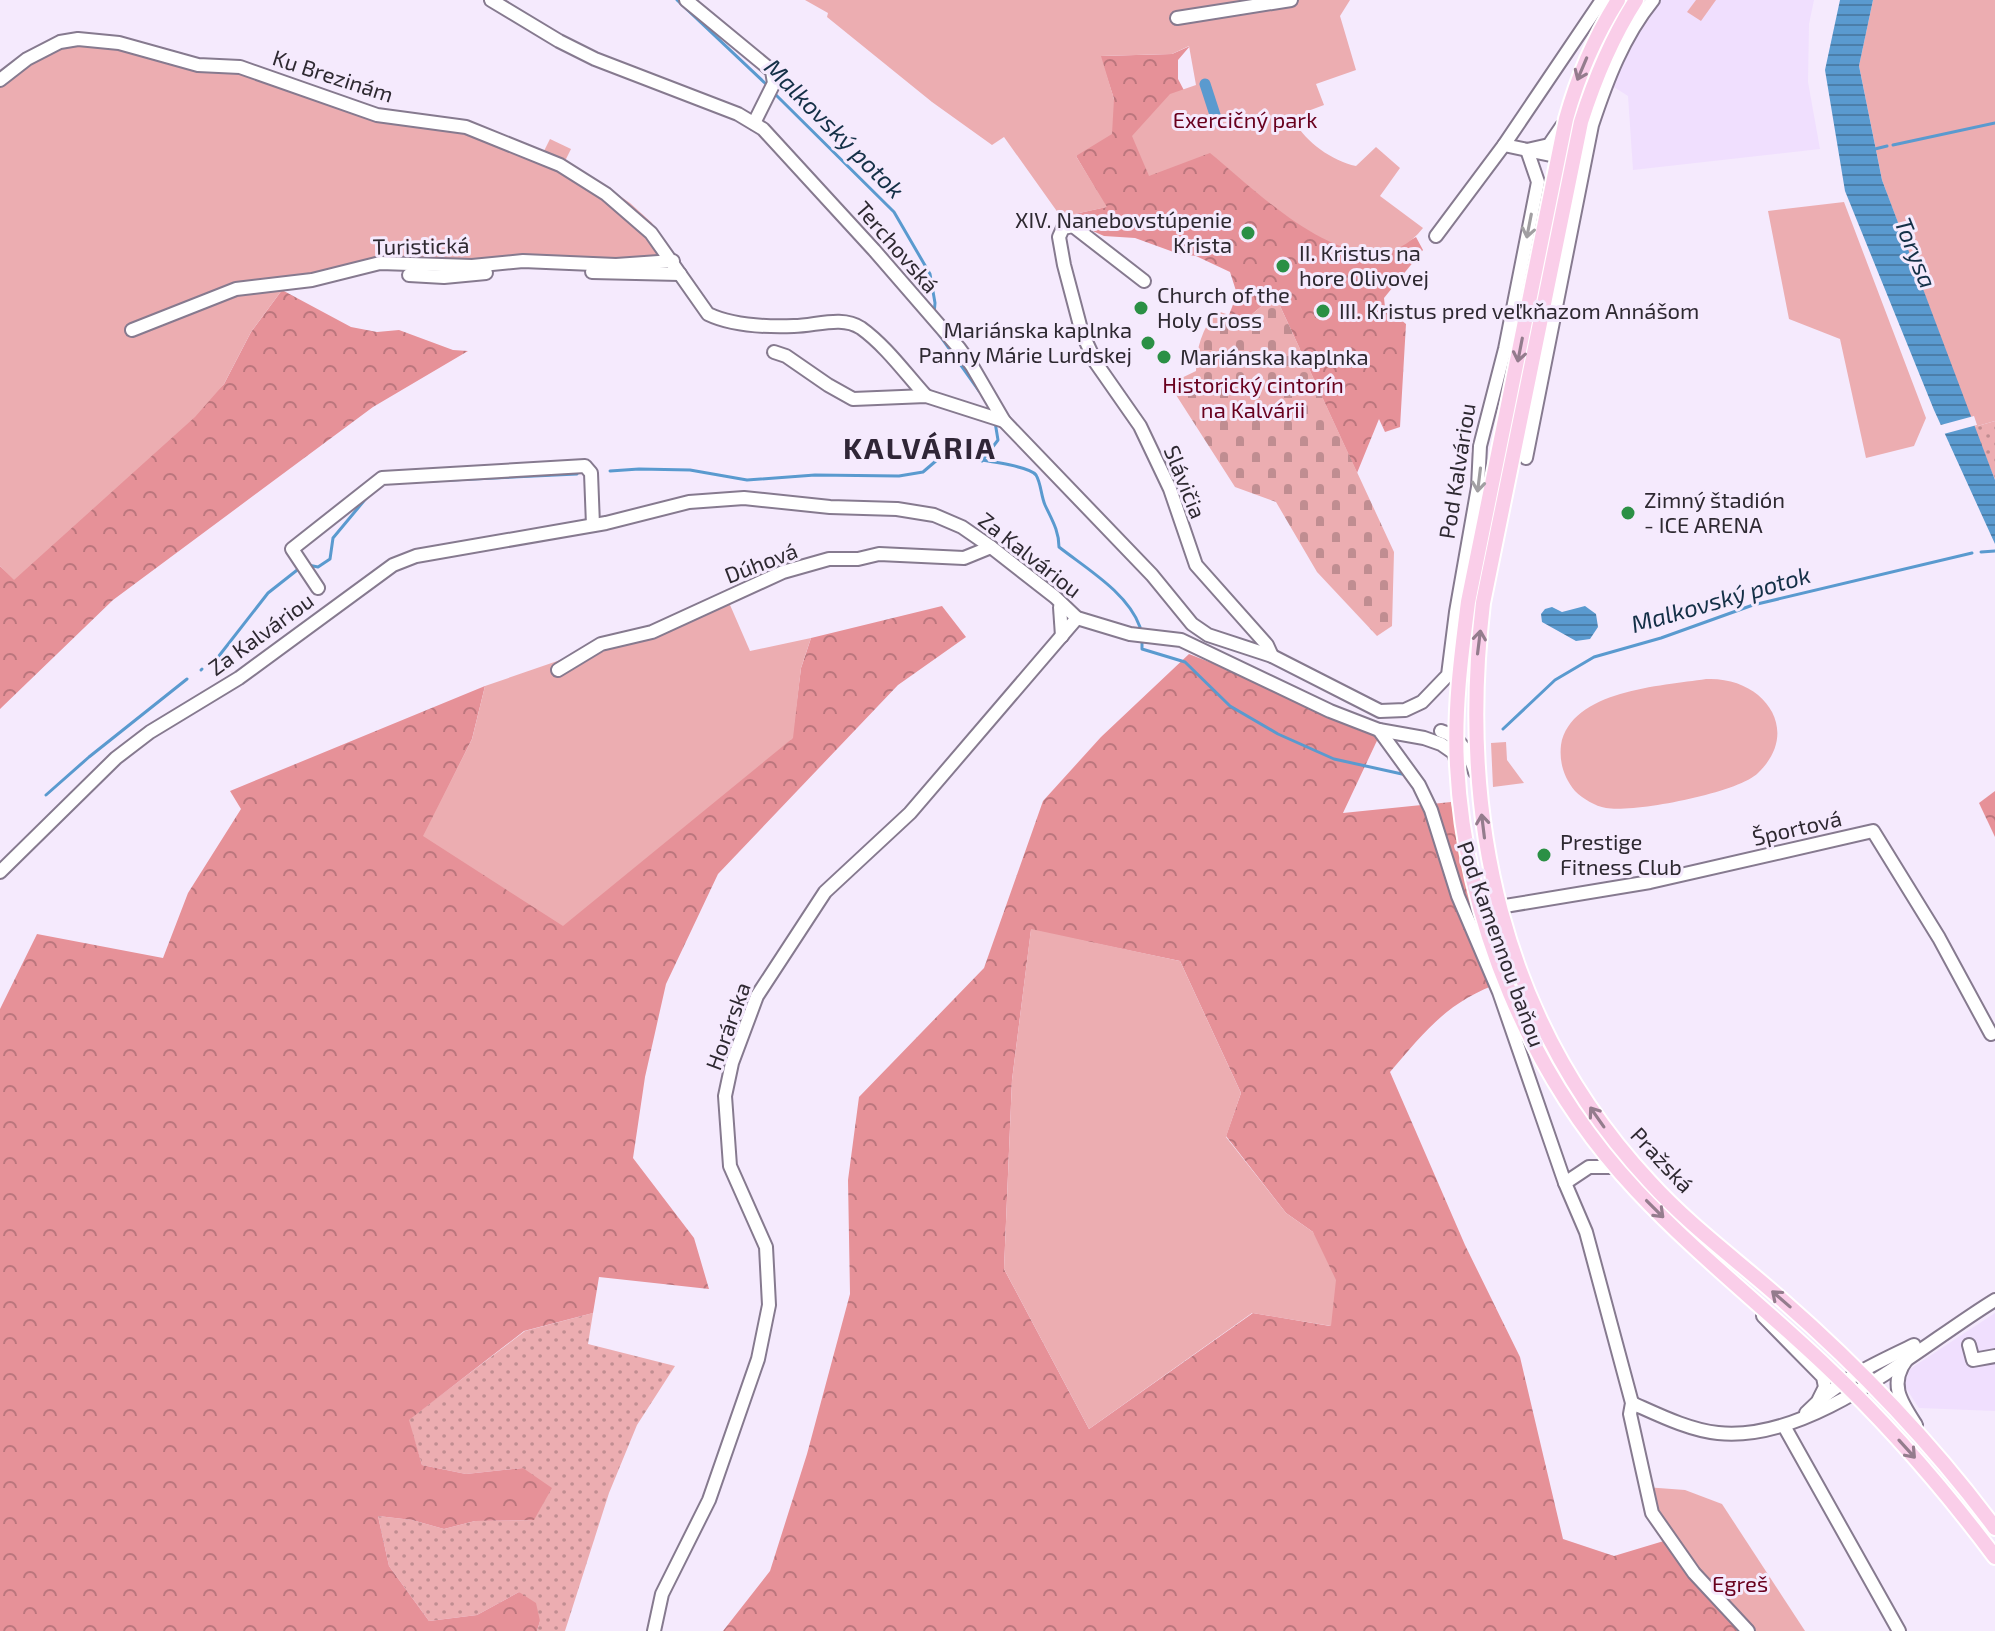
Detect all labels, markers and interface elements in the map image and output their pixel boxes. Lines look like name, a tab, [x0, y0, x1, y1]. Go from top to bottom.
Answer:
street label: Ku Brezinám	[270, 43, 397, 107]
water label: Malkovský potok	[759, 52, 911, 204]
one-way arrow	[1573, 56, 1588, 81]
park label: Exercičný park	[1173, 106, 1317, 132]
street label: Terchovská	[851, 195, 945, 297]
place label: XIV. Nanebovstúpenie Krista	[1015, 206, 1232, 257]
one-way arrow	[1521, 212, 1536, 238]
water label: Torysa	[1889, 213, 1944, 292]
marker: XIV. Nanebovstúpenie Krista	[1239, 224, 1257, 242]
street label: Turistická	[372, 231, 470, 259]
place label: II. Kristus na hore Olivovej	[1299, 239, 1429, 291]
marker: II. Kristus na hore Olivovej	[1274, 257, 1292, 275]
place label: Church of the Holy Cross	[1157, 281, 1290, 332]
place label: III. Kristus pred veľkňazom Annášom	[1339, 297, 1699, 323]
marker: Church of the Holy Cross	[1132, 299, 1150, 317]
marker: III. Kristus pred veľkňazom Annášom	[1314, 302, 1332, 320]
place label: Mariánska kaplnka Panny Márie Lurdskej	[919, 316, 1132, 368]
marker: Mariánska kaplnka Panny Márie Lurdskej	[1139, 334, 1157, 352]
one-way arrow	[1511, 337, 1526, 362]
place label: Mariánska kaplnka	[1180, 343, 1369, 369]
marker: Mariánska kaplnka	[1155, 348, 1173, 366]
park label: Historický cintorín na Kalvárii	[1162, 371, 1344, 422]
street label: Pod Kalváriou	[1432, 401, 1480, 541]
district label: KALVÁRIA	[843, 429, 997, 465]
street label: Slávičia	[1160, 441, 1212, 522]
one-way arrow	[1471, 467, 1486, 492]
place label: Zimný štadión - ICE ARENA	[1644, 486, 1785, 537]
marker: Zimný štadión - ICE ARENA	[1619, 504, 1637, 522]
street label: Za Kalváriou	[974, 506, 1087, 602]
street label: Dúhová	[721, 536, 801, 588]
water label: Malkovský potok	[1627, 559, 1814, 638]
street label: Za Kalváriou	[203, 586, 318, 680]
one-way arrow	[1471, 629, 1486, 656]
street label: Športová	[1750, 804, 1844, 850]
one-way arrow	[1476, 813, 1491, 839]
place label: Prestige Fitness Club	[1560, 828, 1682, 879]
street label: Pod Kamennou baňou	[1453, 837, 1551, 1050]
marker: Prestige Fitness Club	[1535, 846, 1553, 864]
street label: Horárska	[699, 978, 755, 1073]
one-way arrow	[1589, 1106, 1605, 1128]
street label: Pražská	[1626, 1121, 1699, 1197]
one-way arrow	[1645, 1199, 1664, 1218]
one-way arrow	[1771, 1290, 1791, 1308]
one-way arrow	[1897, 1438, 1916, 1459]
park label: Egreš	[1712, 1570, 1768, 1596]

